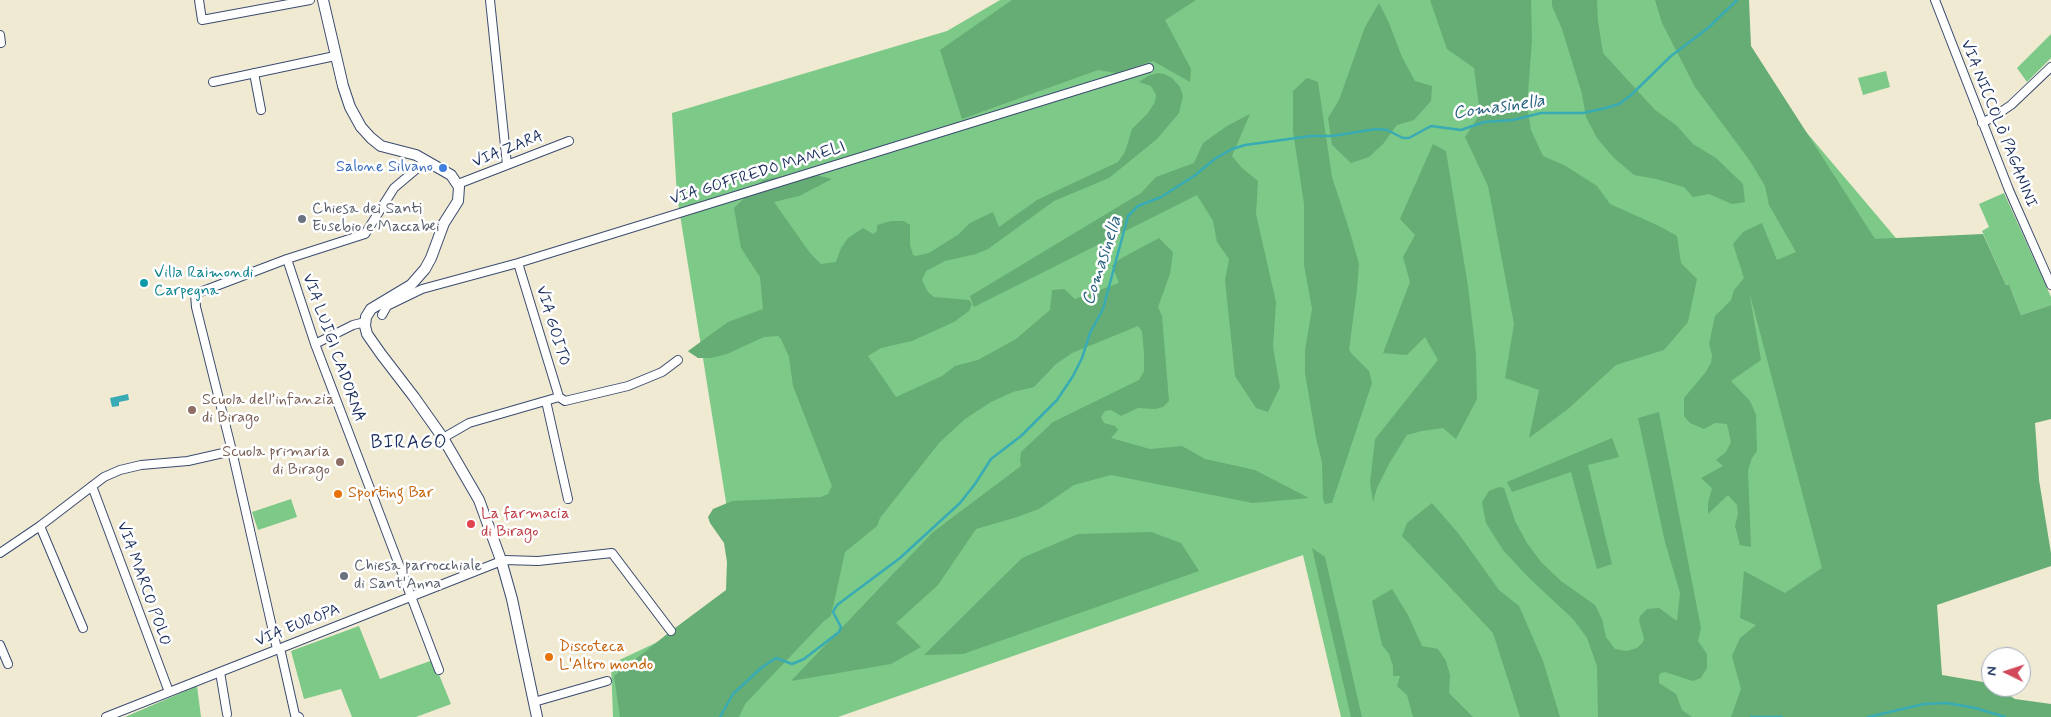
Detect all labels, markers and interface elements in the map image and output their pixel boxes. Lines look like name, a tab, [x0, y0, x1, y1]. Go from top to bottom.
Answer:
street label: VIA NICCOLÒ PAGANINI	[1956, 37, 2040, 211]
water label: Comasinella	[1452, 91, 1546, 125]
street label: VIA ZARA	[470, 127, 546, 173]
street label: VIA GOFFREDO MAMELI	[668, 138, 848, 210]
place label: Salone Silvano	[336, 158, 433, 178]
marker: Salone Silvano	[437, 162, 449, 174]
place label: Chiesa dei Santi Eusebio e Maccabei	[312, 200, 440, 238]
marker: Chiesa dei Santi Eusebio e Maccabei	[296, 213, 308, 225]
water label: Comasinella	[1078, 214, 1128, 308]
place label: Villa Raimondi Carpegna	[154, 264, 253, 302]
street label: VIA LUIGI CADORNA	[297, 271, 369, 425]
marker: Villa Raimondi Carpegna	[138, 277, 150, 289]
street label: VIA GOITO	[531, 284, 573, 368]
place label: Scuola dell’infanzia di Birago	[202, 391, 335, 429]
marker: Scuola dell’infanzia di Birago	[186, 404, 198, 416]
district label: BIRAGO	[371, 433, 447, 455]
place label: Scuola primaria di Birago	[222, 443, 330, 481]
marker: Scuola primaria di Birago	[334, 456, 346, 468]
place label: Sporting Bar	[348, 484, 433, 504]
marker: Sporting Bar	[332, 488, 344, 500]
place label: La farmacia di Birago	[481, 505, 569, 543]
marker: La farmacia di Birago	[465, 518, 477, 530]
street label: VIA MARCO POLO	[112, 519, 174, 649]
place label: Chiesa parrocchiale di Sant'Anna	[354, 557, 482, 595]
marker: Chiesa parrocchiale di Sant'Anna	[338, 570, 350, 582]
street label: VIA EUROPA	[253, 600, 343, 652]
place label: Discoteca L'Altro mondo	[559, 638, 653, 676]
north arrow	[1981, 647, 2031, 697]
marker: Discoteca L'Altro mondo	[543, 651, 555, 663]
text: N	[1983, 666, 2001, 676]

